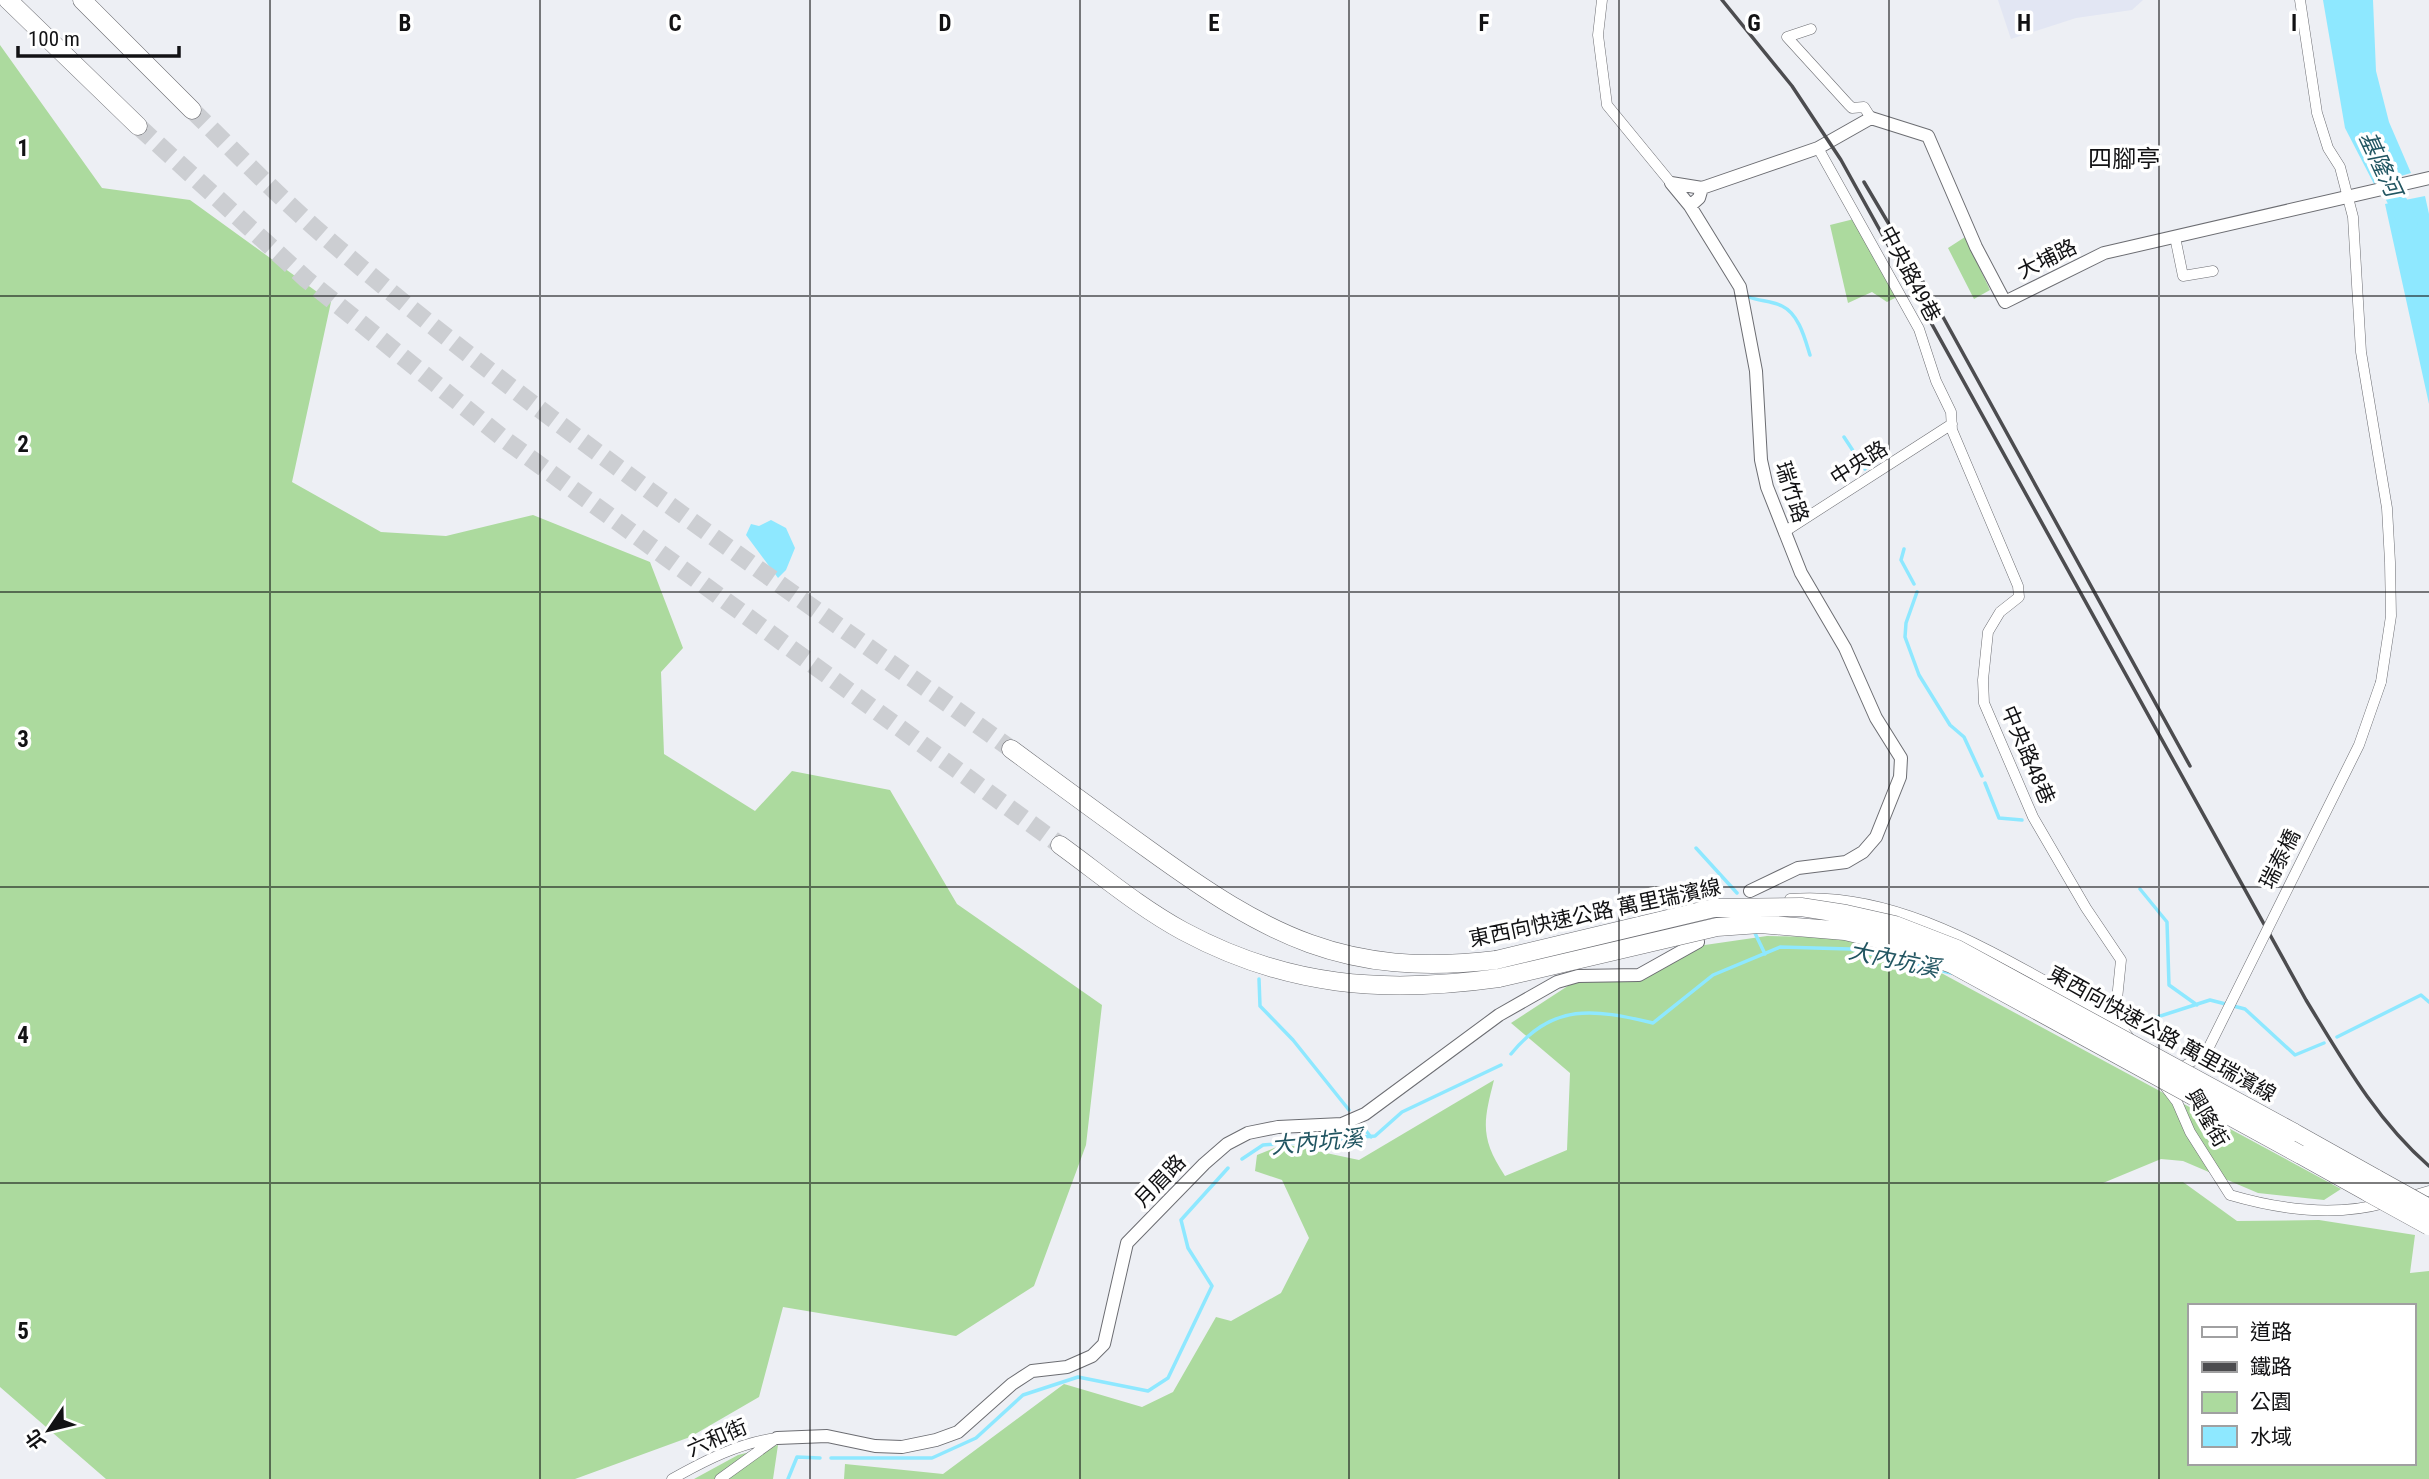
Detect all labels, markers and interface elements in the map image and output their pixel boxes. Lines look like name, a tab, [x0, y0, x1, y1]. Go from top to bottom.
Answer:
text: B	[399, 10, 411, 37]
text: C	[668, 10, 682, 37]
text: D	[939, 10, 952, 37]
text: E	[1208, 10, 1220, 37]
text: F	[1479, 10, 1490, 37]
text: G	[1747, 10, 1761, 37]
text: H	[2017, 10, 2031, 37]
text: I	[2291, 10, 2297, 37]
scale bar	[18, 14, 178, 58]
text: 100 m	[28, 27, 80, 51]
water label: 基隆河	[2353, 127, 2409, 205]
text: 1	[17, 135, 29, 162]
district label: 四腳亭	[2088, 145, 2160, 173]
street label: 中央路49巷	[1875, 222, 1945, 326]
street label: 大埔路	[2013, 234, 2081, 284]
text: 2	[17, 431, 29, 458]
street label: 中央路	[1826, 436, 1892, 490]
street label: 瑞竹路	[1771, 458, 1813, 526]
street label: 中央路48巷	[1996, 702, 2060, 808]
text: 3	[17, 726, 29, 753]
street label: 瑞泰橋	[2255, 825, 2305, 893]
street label: 東西向快速公路 萬里瑞濱線	[1467, 875, 1723, 951]
water label: 大內坑溪	[1846, 937, 1945, 983]
street label: 東西向快速公路 萬里瑞濱線	[2044, 961, 2280, 1107]
text: 4	[17, 1022, 29, 1049]
street label: 興隆街	[2181, 1085, 2233, 1151]
water label: 大內坑溪	[1270, 1124, 1367, 1159]
street label: 月眉路	[1129, 1150, 1191, 1212]
legend	[2188, 1304, 2415, 1465]
text: 5	[17, 1318, 29, 1345]
text: 道路	[2250, 1320, 2292, 1344]
text: 鐵路	[2250, 1355, 2292, 1379]
text: 公園	[2250, 1390, 2292, 1414]
north arrow	[14, 1395, 84, 1465]
street label: 六和街	[683, 1415, 751, 1461]
text: 北	[21, 1425, 50, 1454]
text: 水域	[2250, 1425, 2292, 1449]

